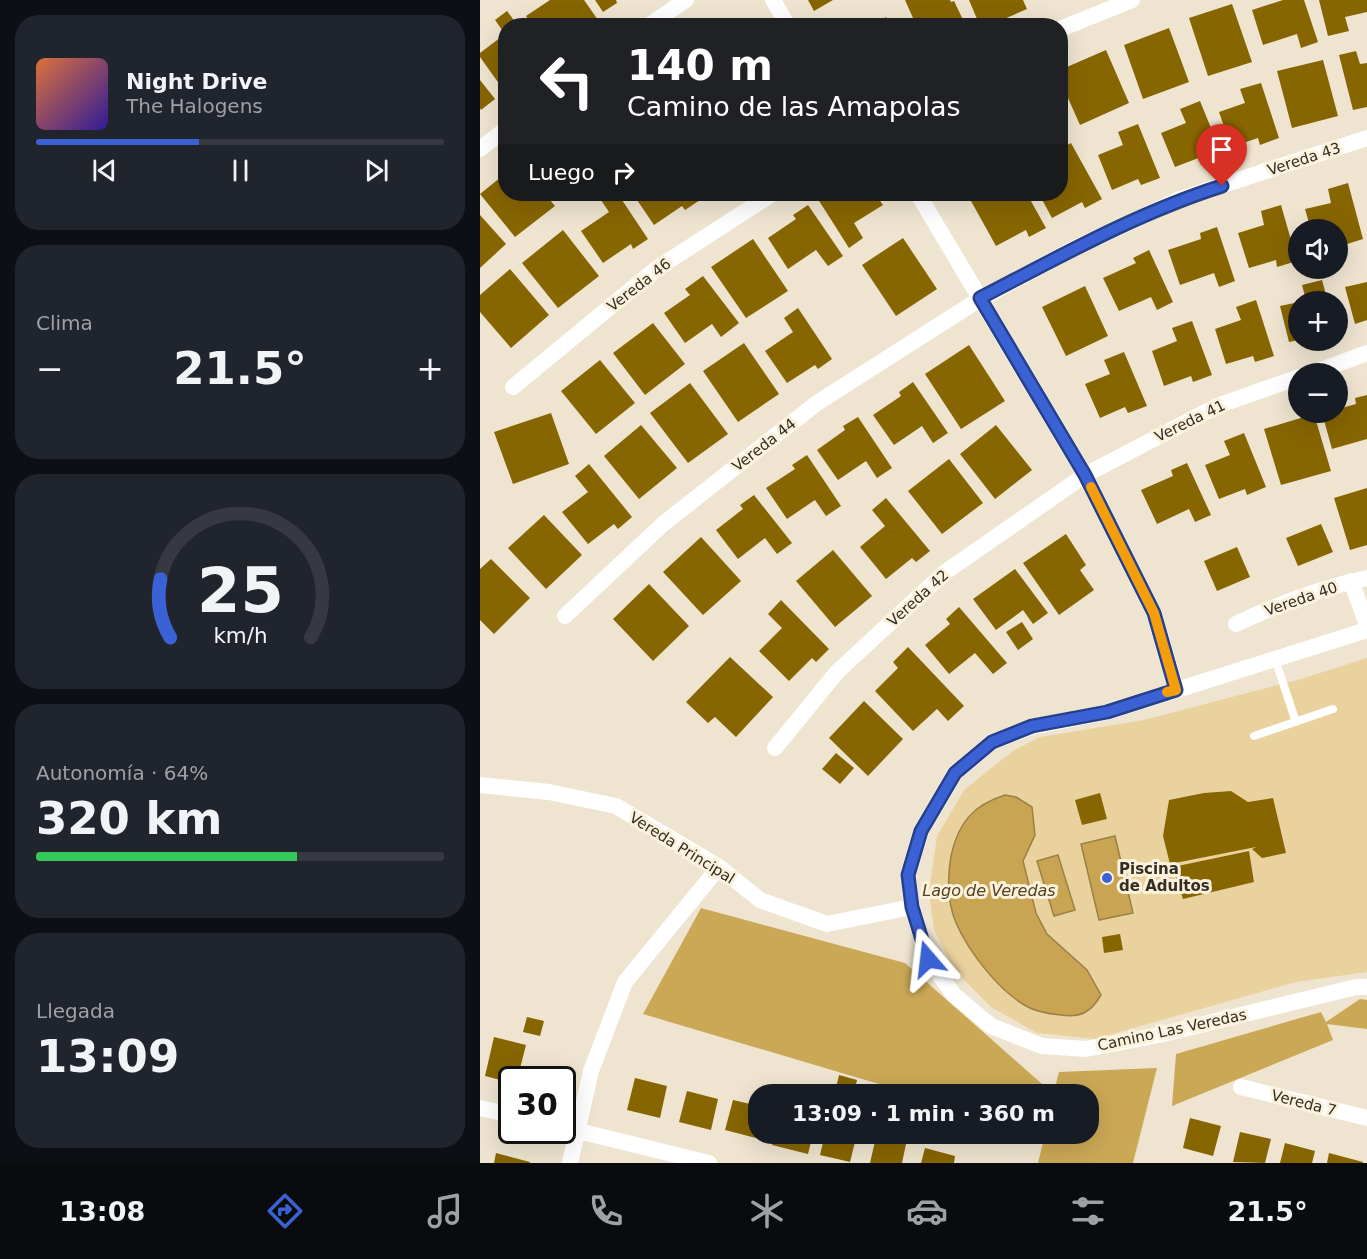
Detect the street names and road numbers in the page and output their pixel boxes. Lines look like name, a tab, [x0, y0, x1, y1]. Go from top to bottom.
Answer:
street label: Vereda 43	[1265, 139, 1343, 179]
street label: Vereda 46	[604, 255, 674, 315]
street label: Vereda 41	[1152, 396, 1228, 446]
street label: Vereda 44	[729, 415, 799, 475]
street label: Vereda 42	[884, 566, 952, 630]
street label: Vereda 40	[1262, 578, 1340, 620]
street label: Vereda Principal	[626, 808, 738, 888]
street label: Camino Las Veredas	[1096, 1005, 1248, 1055]
street label: Vereda 7	[1270, 1086, 1338, 1120]

